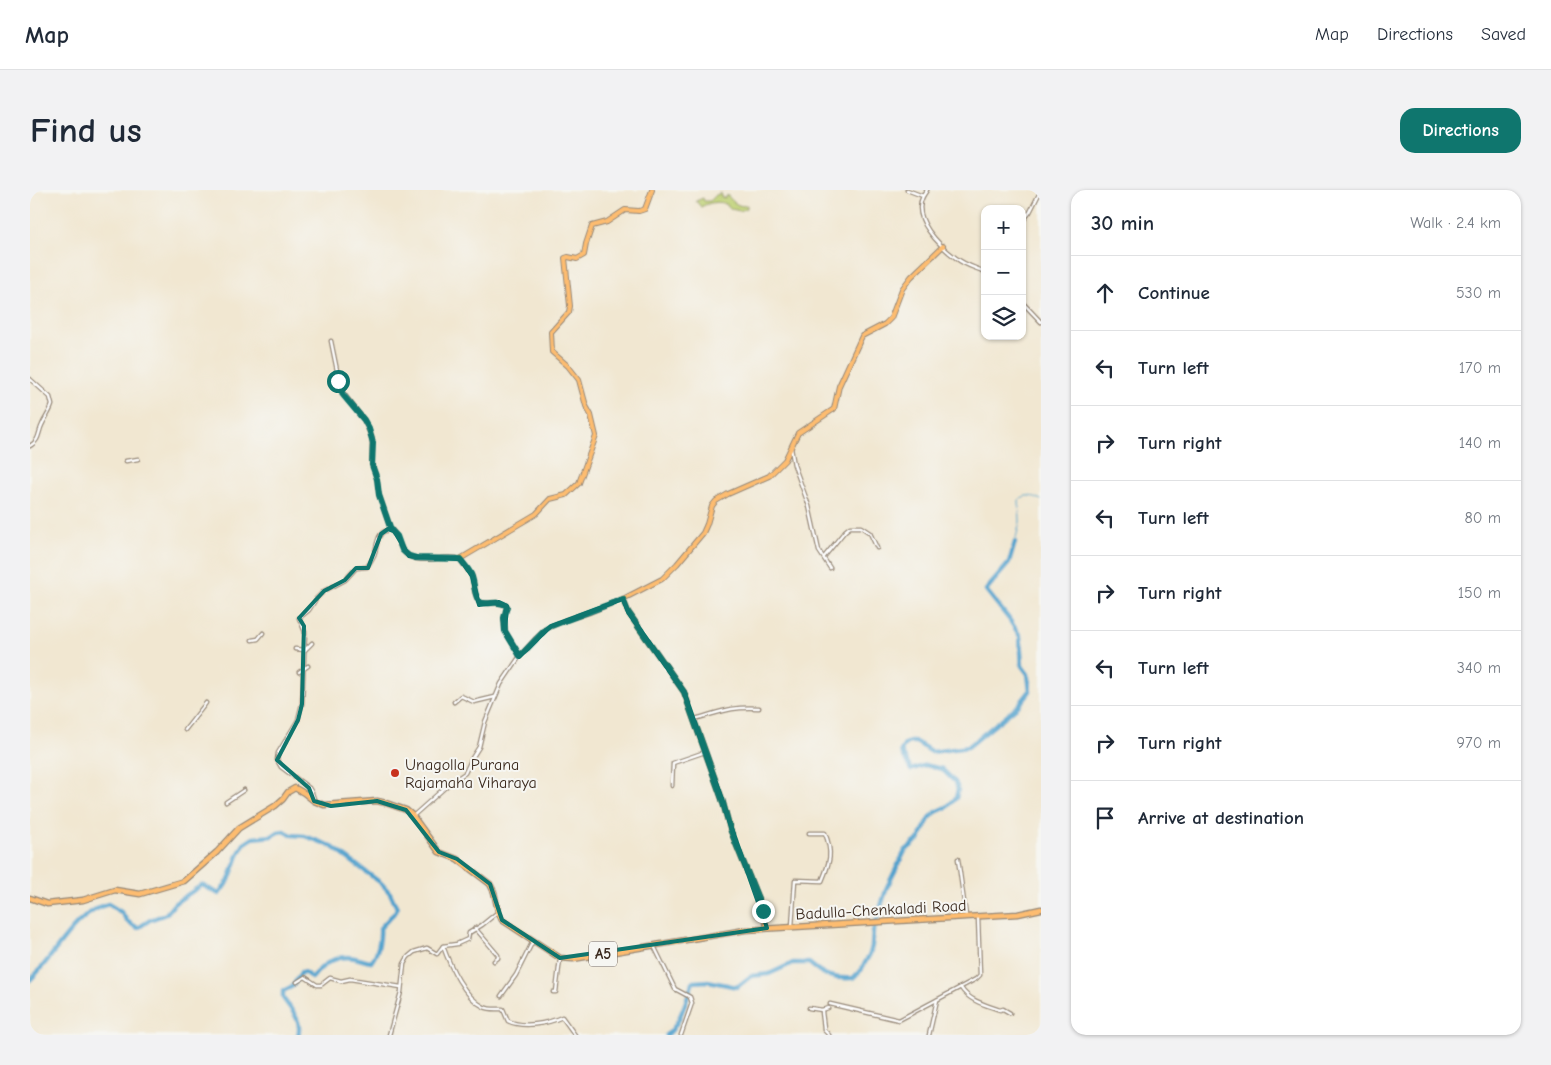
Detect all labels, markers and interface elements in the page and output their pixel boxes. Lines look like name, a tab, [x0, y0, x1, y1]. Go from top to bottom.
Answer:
text: Map	[25, 21, 69, 49]
text: Map	[1315, 24, 1349, 45]
text: Directions	[1377, 24, 1453, 45]
text: Saved	[1481, 24, 1526, 45]
button: Directions	[1400, 108, 1521, 153]
text: Find us	[30, 110, 142, 151]
map controls	[981, 205, 1026, 340]
button: +	[981, 205, 1026, 250]
text: 30 min	[1091, 211, 1154, 235]
text: Walk · 2.4 km	[1410, 214, 1501, 232]
button: −	[981, 250, 1026, 295]
icon: ahead	[1091, 279, 1119, 307]
text: Continue	[1138, 282, 1210, 304]
text: 530 m	[1456, 284, 1501, 302]
button: layers	[981, 295, 1026, 340]
icon: left	[1091, 354, 1119, 382]
text: Turn left	[1138, 357, 1209, 379]
text: 170 m	[1459, 359, 1501, 377]
route start	[327, 370, 350, 393]
icon: right	[1091, 429, 1119, 457]
text: Turn right	[1138, 432, 1222, 454]
text: 140 m	[1459, 434, 1501, 452]
icon: left	[1091, 504, 1119, 532]
text: Turn left	[1138, 507, 1209, 529]
text: 80 m	[1464, 509, 1501, 527]
icon: right	[1091, 579, 1119, 607]
text: Turn right	[1138, 582, 1222, 604]
text: 150 m	[1458, 584, 1501, 602]
icon: left	[1091, 654, 1119, 682]
text: Turn left	[1138, 657, 1209, 679]
text: 340 m	[1457, 659, 1501, 677]
icon: right	[1091, 729, 1119, 757]
text: Turn right	[1138, 732, 1222, 754]
text: 970 m	[1457, 734, 1501, 752]
place label: Unagolla Purana Rajamaha Viharaya	[405, 756, 537, 792]
marker: Unagolla Purana Rajamaha Viharaya	[389, 767, 401, 779]
icon: arrive	[1091, 804, 1119, 832]
text: Arrive at destination	[1138, 807, 1304, 829]
street label: Badulla-Chenkaladi Road	[795, 897, 967, 923]
route end	[752, 900, 775, 923]
road number: A5	[589, 942, 617, 966]

